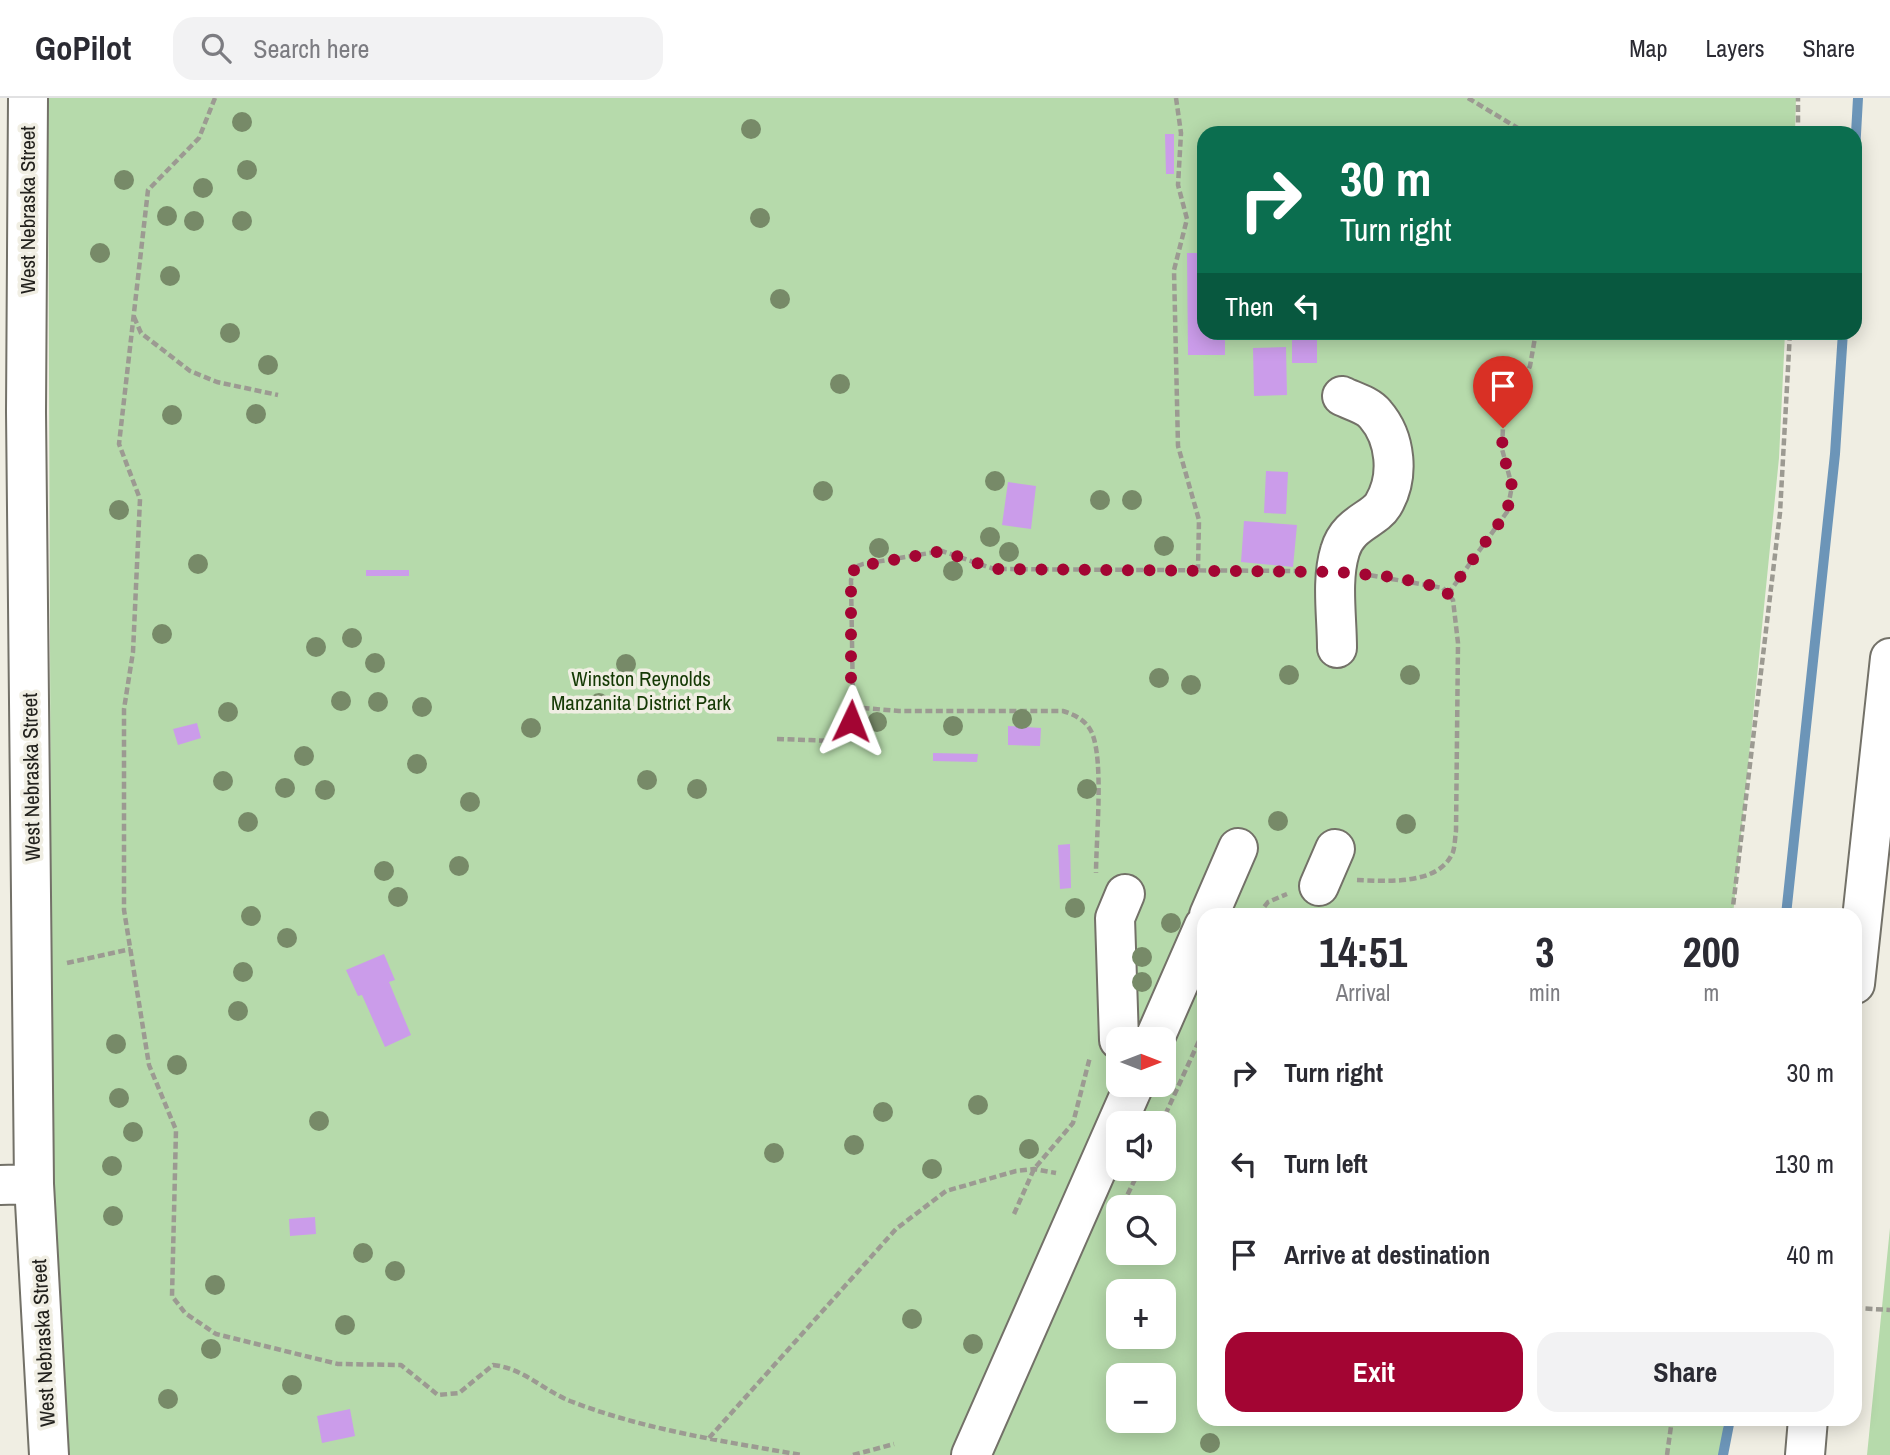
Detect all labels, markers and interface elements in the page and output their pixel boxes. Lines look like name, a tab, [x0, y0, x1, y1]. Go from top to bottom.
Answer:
search box	[173, 17, 663, 80]
text: GoPilot	[35, 26, 131, 70]
icon: search	[197, 29, 235, 67]
text: Search here	[253, 31, 369, 66]
text: Map	[1629, 32, 1667, 64]
text: Layers	[1705, 32, 1764, 64]
text: Share	[1802, 32, 1855, 64]
street label: West Nebraska Street	[13, 126, 42, 294]
text: 30 m	[1340, 145, 1432, 211]
icon: right	[1225, 154, 1316, 245]
text: Turn right	[1340, 208, 1452, 251]
icon: left	[1288, 287, 1326, 325]
text: Then	[1225, 289, 1274, 324]
pin	[1473, 356, 1533, 428]
icon: arrive	[1484, 367, 1522, 405]
park label: Winston Reynolds Manzanita District Park	[551, 664, 731, 717]
position arrow	[814, 684, 888, 758]
street label: West Nebraska Street	[15, 692, 47, 861]
text: 14:51	[1319, 924, 1407, 980]
text: 3	[1535, 924, 1554, 980]
text: 200	[1683, 924, 1740, 980]
text: Arrival	[1336, 977, 1390, 1008]
text: min	[1529, 977, 1561, 1008]
text: m	[1703, 977, 1719, 1008]
north arrow	[1106, 1027, 1176, 1097]
map controls	[1106, 1027, 1176, 1433]
icon: right	[1225, 1054, 1263, 1092]
text: Turn right	[1284, 1055, 1383, 1090]
text: 30 m	[1787, 1055, 1834, 1090]
button: sound	[1106, 1111, 1176, 1181]
icon: left	[1225, 1145, 1263, 1183]
text: Turn left	[1284, 1146, 1368, 1181]
text: 130 m	[1775, 1146, 1834, 1181]
button: search	[1106, 1195, 1176, 1265]
icon: arrive	[1225, 1236, 1263, 1274]
text: Arrive at destination	[1284, 1237, 1490, 1272]
text: 40 m	[1787, 1237, 1834, 1272]
street label: West Nebraska Street	[24, 1258, 62, 1428]
button: +	[1106, 1279, 1176, 1349]
button: Exit	[1225, 1332, 1523, 1412]
button: Share	[1537, 1332, 1834, 1412]
button: −	[1106, 1363, 1176, 1433]

